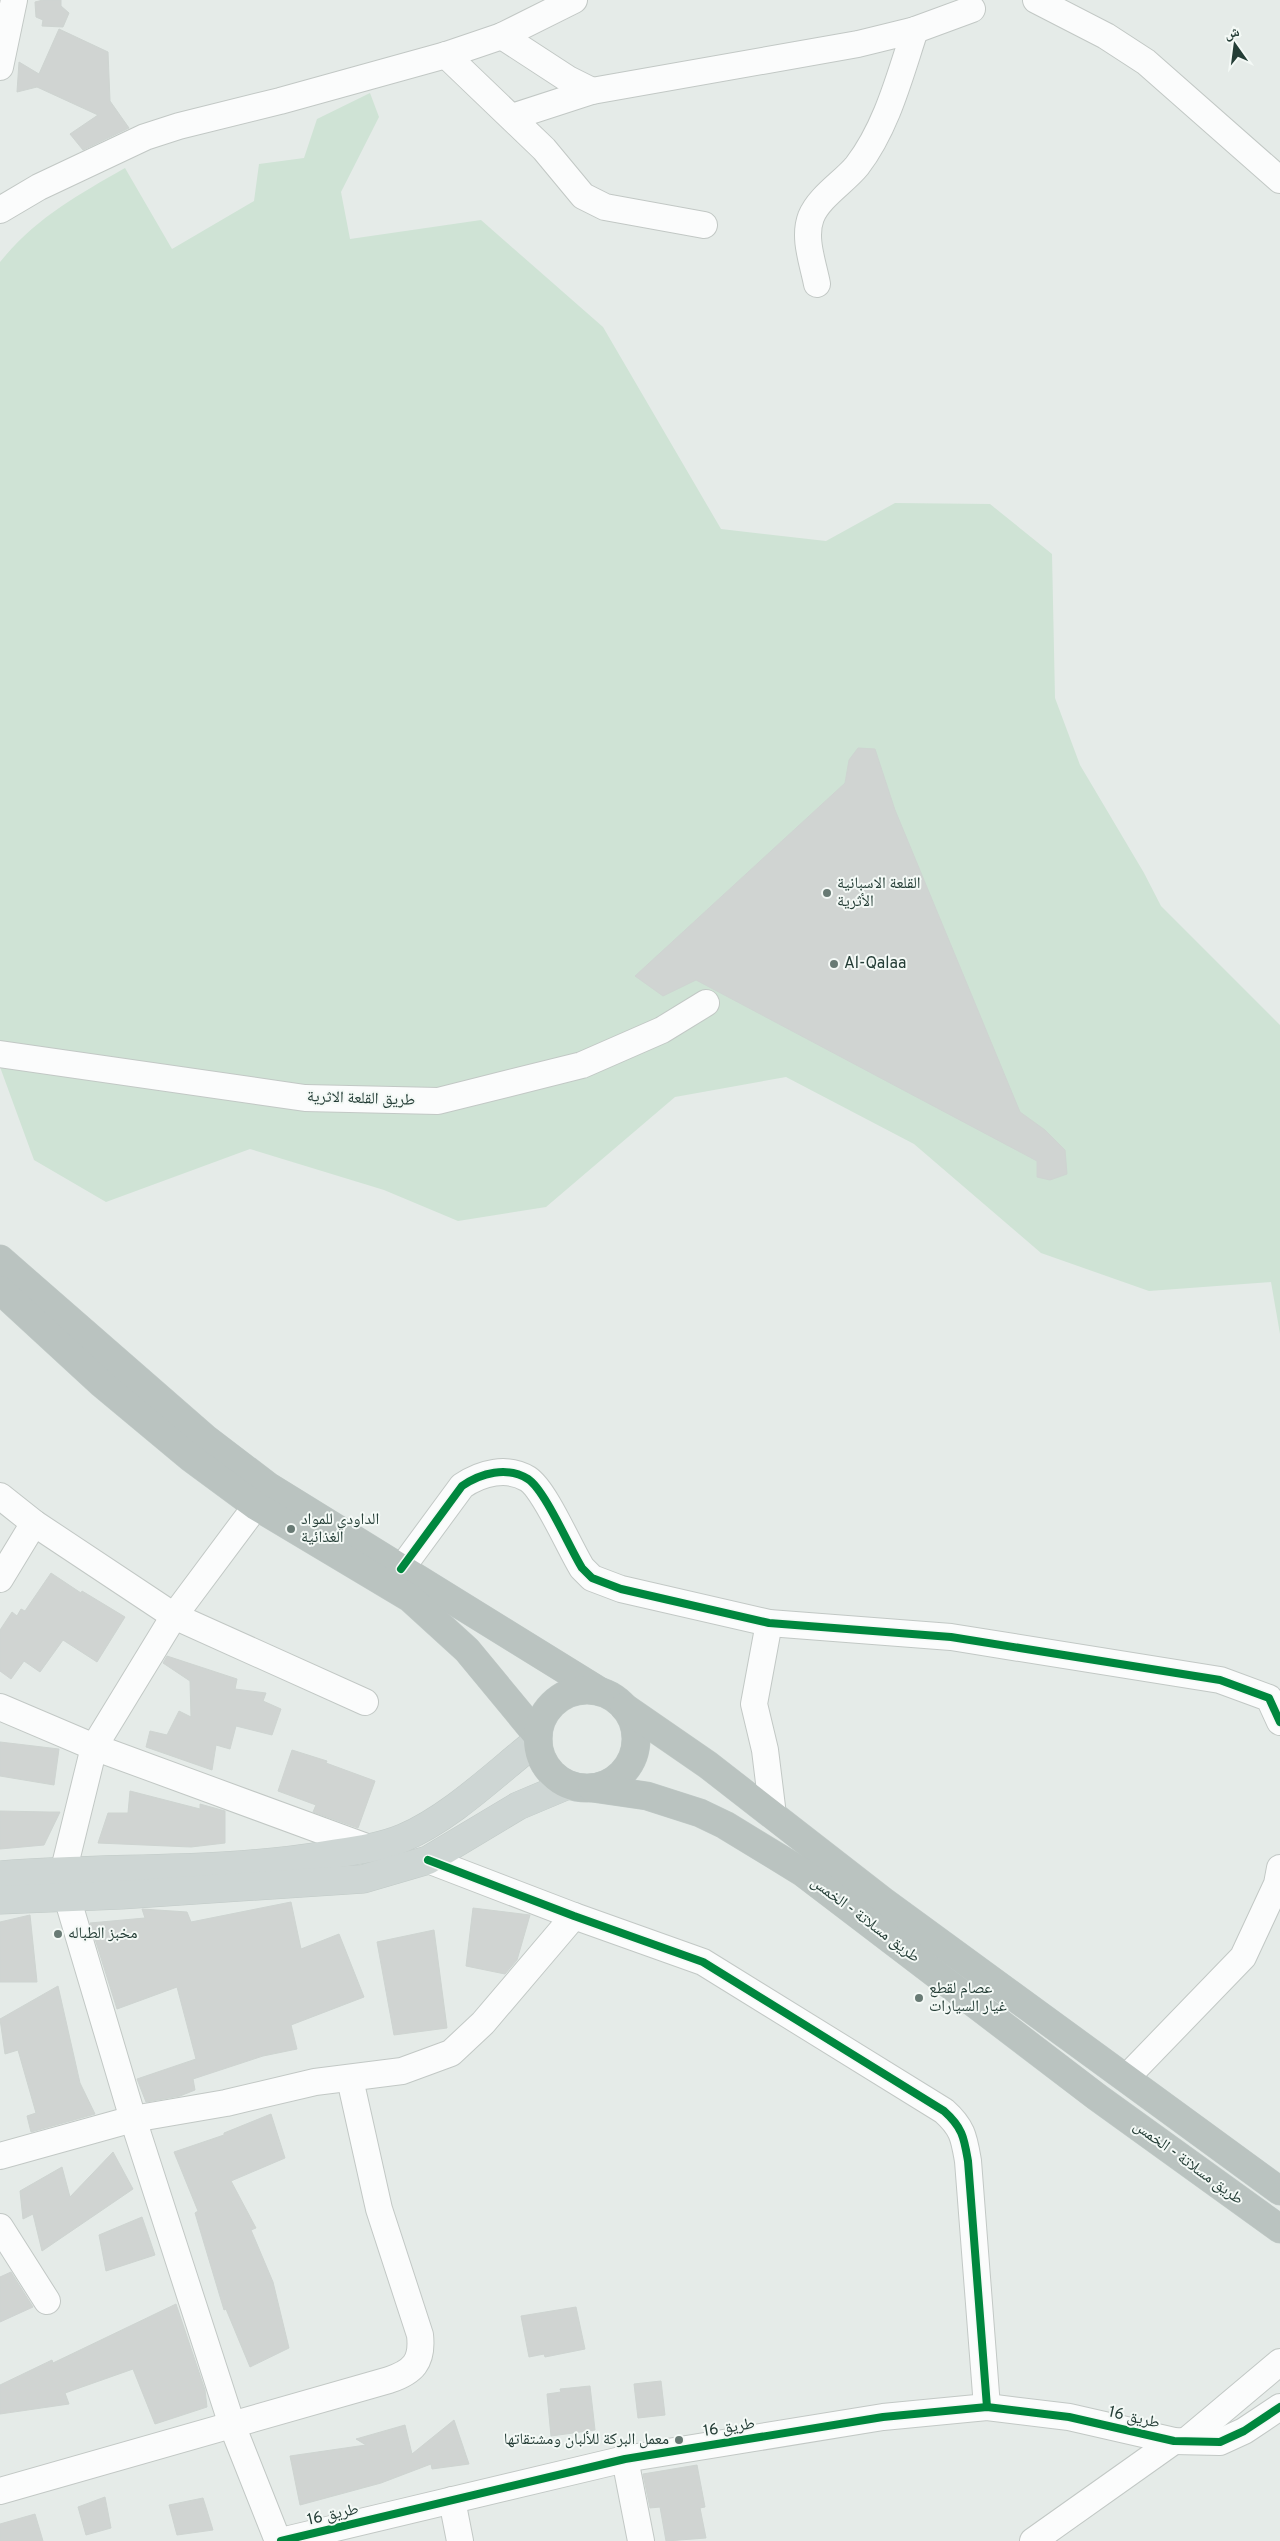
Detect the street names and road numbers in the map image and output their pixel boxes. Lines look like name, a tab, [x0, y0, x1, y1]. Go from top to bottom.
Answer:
street label: طريق القلعة الاثرية	[307, 1087, 415, 1111]
street label: طريق مسلاتة - الخمس	[806, 1872, 924, 1968]
street label: طريق مسلاتة - الخمس	[1129, 2116, 1247, 2210]
street label: طريق 16	[1106, 2402, 1162, 2434]
street label: طريق 16	[702, 2414, 756, 2442]
street label: طريق 16	[305, 2499, 361, 2531]

